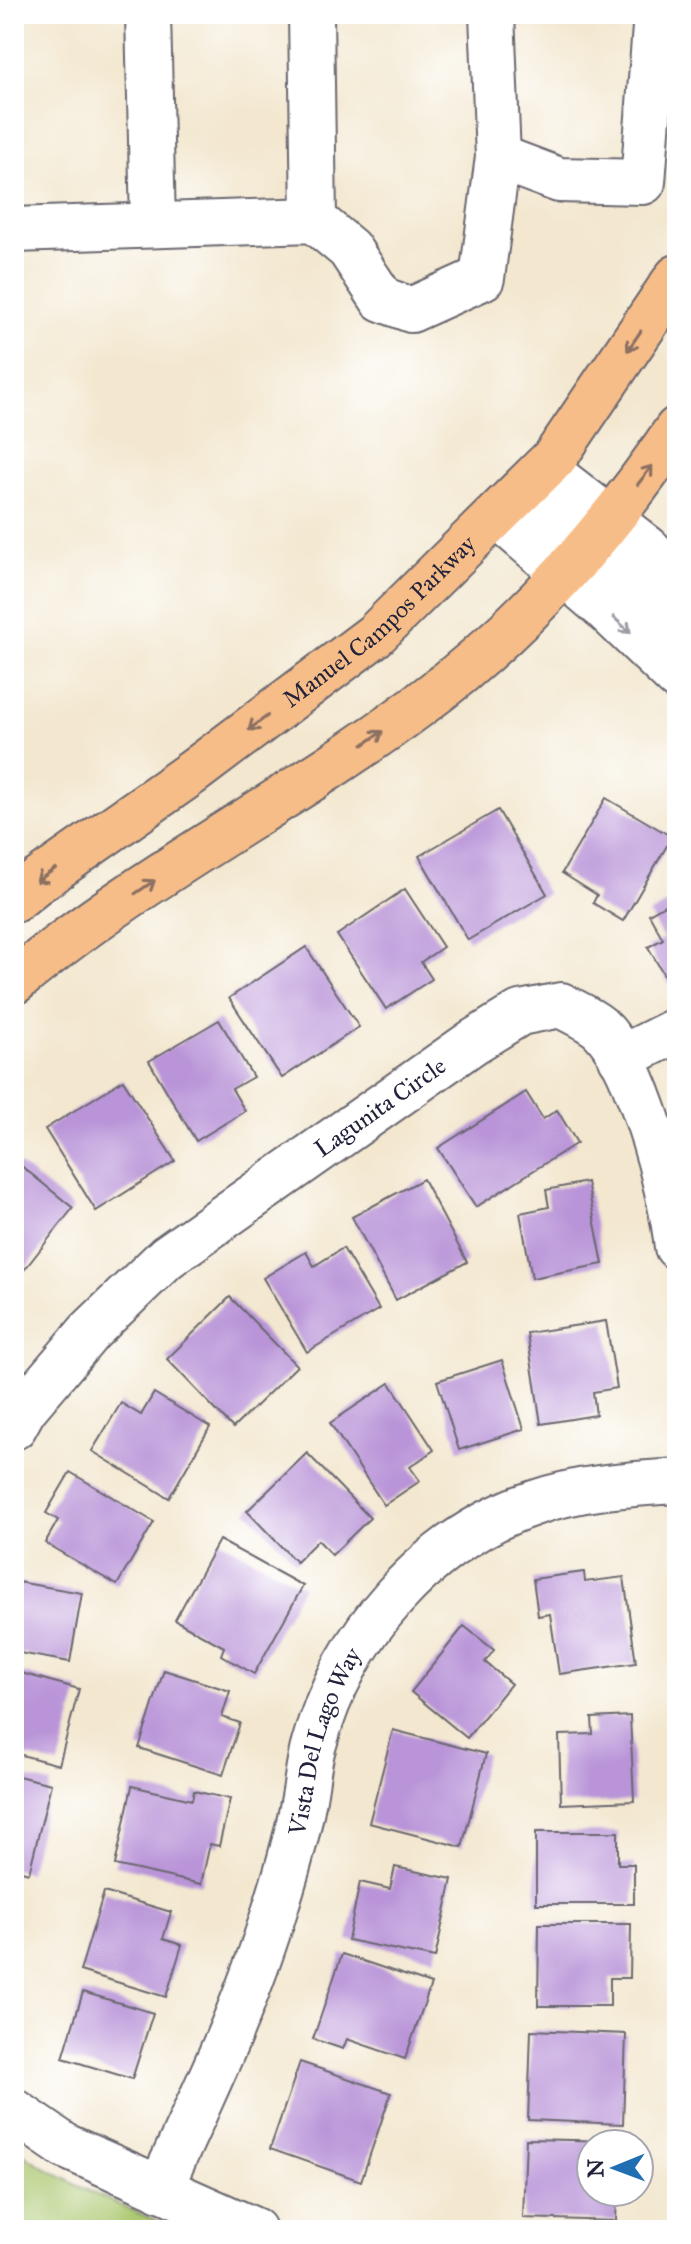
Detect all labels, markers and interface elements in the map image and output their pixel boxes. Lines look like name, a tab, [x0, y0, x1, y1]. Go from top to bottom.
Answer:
one-way arrow	[626, 330, 642, 352]
one-way arrow	[636, 465, 653, 486]
street label: Manuel Campos Parkway	[277, 528, 483, 714]
one-way arrow	[612, 615, 631, 634]
one-way arrow	[247, 715, 269, 732]
one-way arrow	[361, 730, 383, 746]
one-way arrow	[36, 867, 58, 883]
one-way arrow	[133, 879, 155, 895]
street label: Lagunita Circle	[309, 1051, 452, 1164]
street label: Vista Del Lago Way	[282, 1641, 368, 1839]
north arrow	[575, 2128, 655, 2208]
text: N	[582, 2158, 609, 2178]

